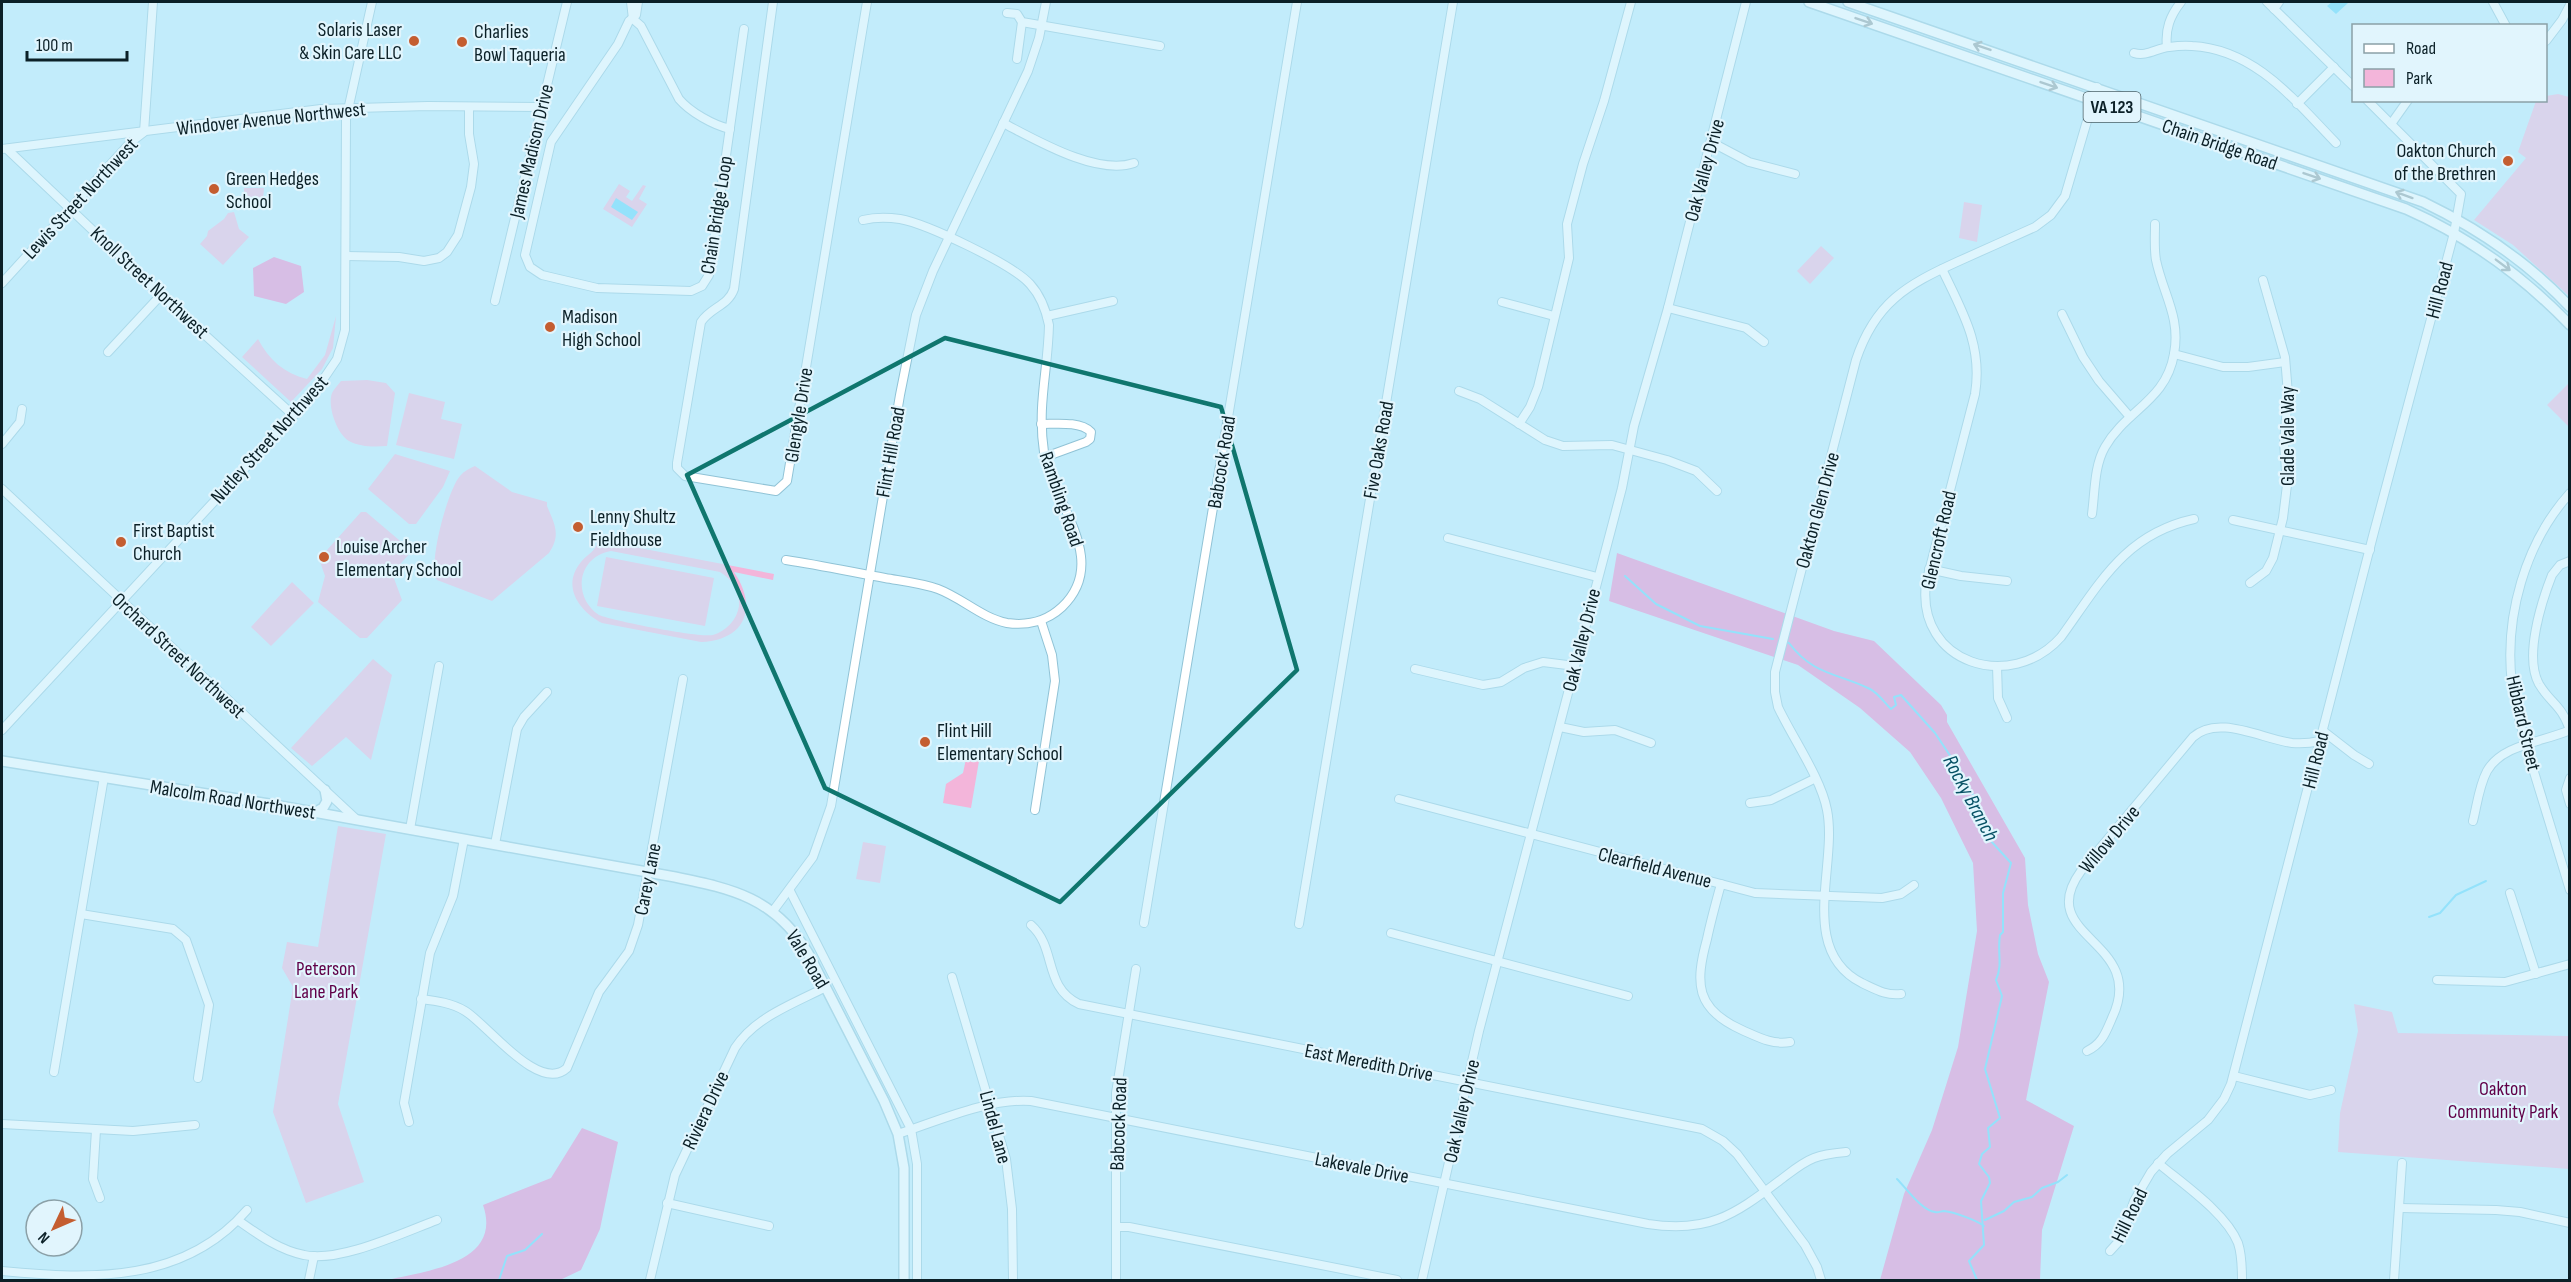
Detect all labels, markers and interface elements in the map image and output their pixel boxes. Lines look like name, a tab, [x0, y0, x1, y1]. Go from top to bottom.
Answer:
one-way arrow	[1854, 16, 1873, 27]
place label: Solaris Laser & Skin Care LLC	[299, 18, 402, 65]
place label: Charlies Bowl Taqueria	[474, 20, 566, 67]
scale bar	[27, 24, 128, 62]
legend	[2352, 24, 2547, 102]
marker: Solaris Laser & Skin Care LLC	[407, 34, 421, 48]
text: 100 m	[36, 35, 73, 56]
marker: Charlies Bowl Taqueria	[455, 35, 469, 49]
text: Road	[2406, 38, 2436, 59]
one-way arrow	[1973, 41, 1992, 52]
text: Park	[2406, 68, 2432, 89]
one-way arrow	[2039, 80, 2057, 91]
street label: James Madison Drive	[505, 82, 559, 222]
road number: VA 123	[2084, 92, 2140, 122]
street label: Windover Avenue Northwest	[175, 97, 367, 141]
street label: Chain Bridge Road	[2159, 114, 2281, 176]
street label: Oak Valley Drive	[1680, 116, 1730, 224]
street label: Lewis Street Northwest	[18, 133, 143, 264]
place label: Oakton Church of the Brethren	[2394, 139, 2496, 186]
street label: Chain Bridge Loop	[696, 154, 738, 276]
marker: Oakton Church of the Brethren	[2501, 154, 2515, 168]
place label: Green Hedges School	[226, 167, 319, 214]
one-way arrow	[2302, 171, 2321, 182]
marker: Green Hedges School	[207, 182, 221, 196]
one-way arrow	[2395, 188, 2414, 199]
street label: Knoll Street Northwest	[85, 222, 214, 344]
one-way arrow	[2495, 258, 2511, 271]
street label: Hill Road	[2421, 259, 2459, 321]
place label: Madison High School	[562, 305, 641, 352]
marker: Madison High School	[543, 320, 557, 334]
street label: Glengyle Drive	[780, 366, 818, 464]
street label: Nutley Street Northwest	[206, 371, 334, 509]
street label: Glade Vale Way	[2276, 386, 2300, 486]
street label: Five Oaks Road	[1359, 399, 1399, 501]
street label: Flint Hill Road	[871, 405, 911, 499]
street label: Babcock Road	[1203, 414, 1241, 510]
street label: Rambling Road	[1034, 449, 1088, 550]
street label: Oakton Glen Drive	[1791, 449, 1845, 571]
street label: Glencroft Road	[1916, 489, 1962, 592]
place label: Lenny Shultz Fieldhouse	[590, 505, 676, 552]
place label: First Baptist Church	[133, 519, 215, 566]
marker: Lenny Shultz Fieldhouse	[571, 520, 585, 534]
marker: First Baptist Church	[114, 535, 128, 549]
place label: Louise Archer Elementary School	[336, 535, 462, 582]
marker: Louise Archer Elementary School	[317, 550, 331, 564]
street label: Oak Valley Drive	[1558, 586, 1606, 694]
street label: Orchard Street Northwest	[107, 588, 250, 724]
street label: Hibbard Street	[2500, 673, 2546, 773]
place label: Flint Hill Elementary School	[937, 719, 1063, 766]
street label: Hill Road	[2297, 729, 2335, 791]
marker: Flint Hill Elementary School	[918, 735, 932, 749]
water label: Rocky Branch	[1937, 751, 2004, 846]
street label: Malcolm Road Northwest	[148, 775, 317, 825]
street label: Willow Drive	[2074, 801, 2145, 879]
street label: Carey Lane	[629, 841, 667, 917]
street label: Clearfield Avenue	[1596, 842, 1714, 894]
street label: Vale Road	[780, 926, 834, 993]
park label: Peterson Lane Park	[294, 957, 358, 1004]
street label: East Meredith Drive	[1303, 1039, 1435, 1087]
street label: Oak Valley Drive	[1438, 1057, 1486, 1165]
street label: Riviera Drive	[677, 1067, 734, 1153]
street label: Babcock Road	[1105, 1077, 1133, 1171]
park label: Oakton Community Park	[2448, 1077, 2559, 1124]
street label: Lindel Lane	[974, 1088, 1016, 1166]
street label: Lakevale Drive	[1313, 1147, 1411, 1189]
street label: Hill Road	[2106, 1184, 2153, 1247]
north arrow	[24, 1198, 84, 1258]
text: N	[34, 1228, 54, 1247]

